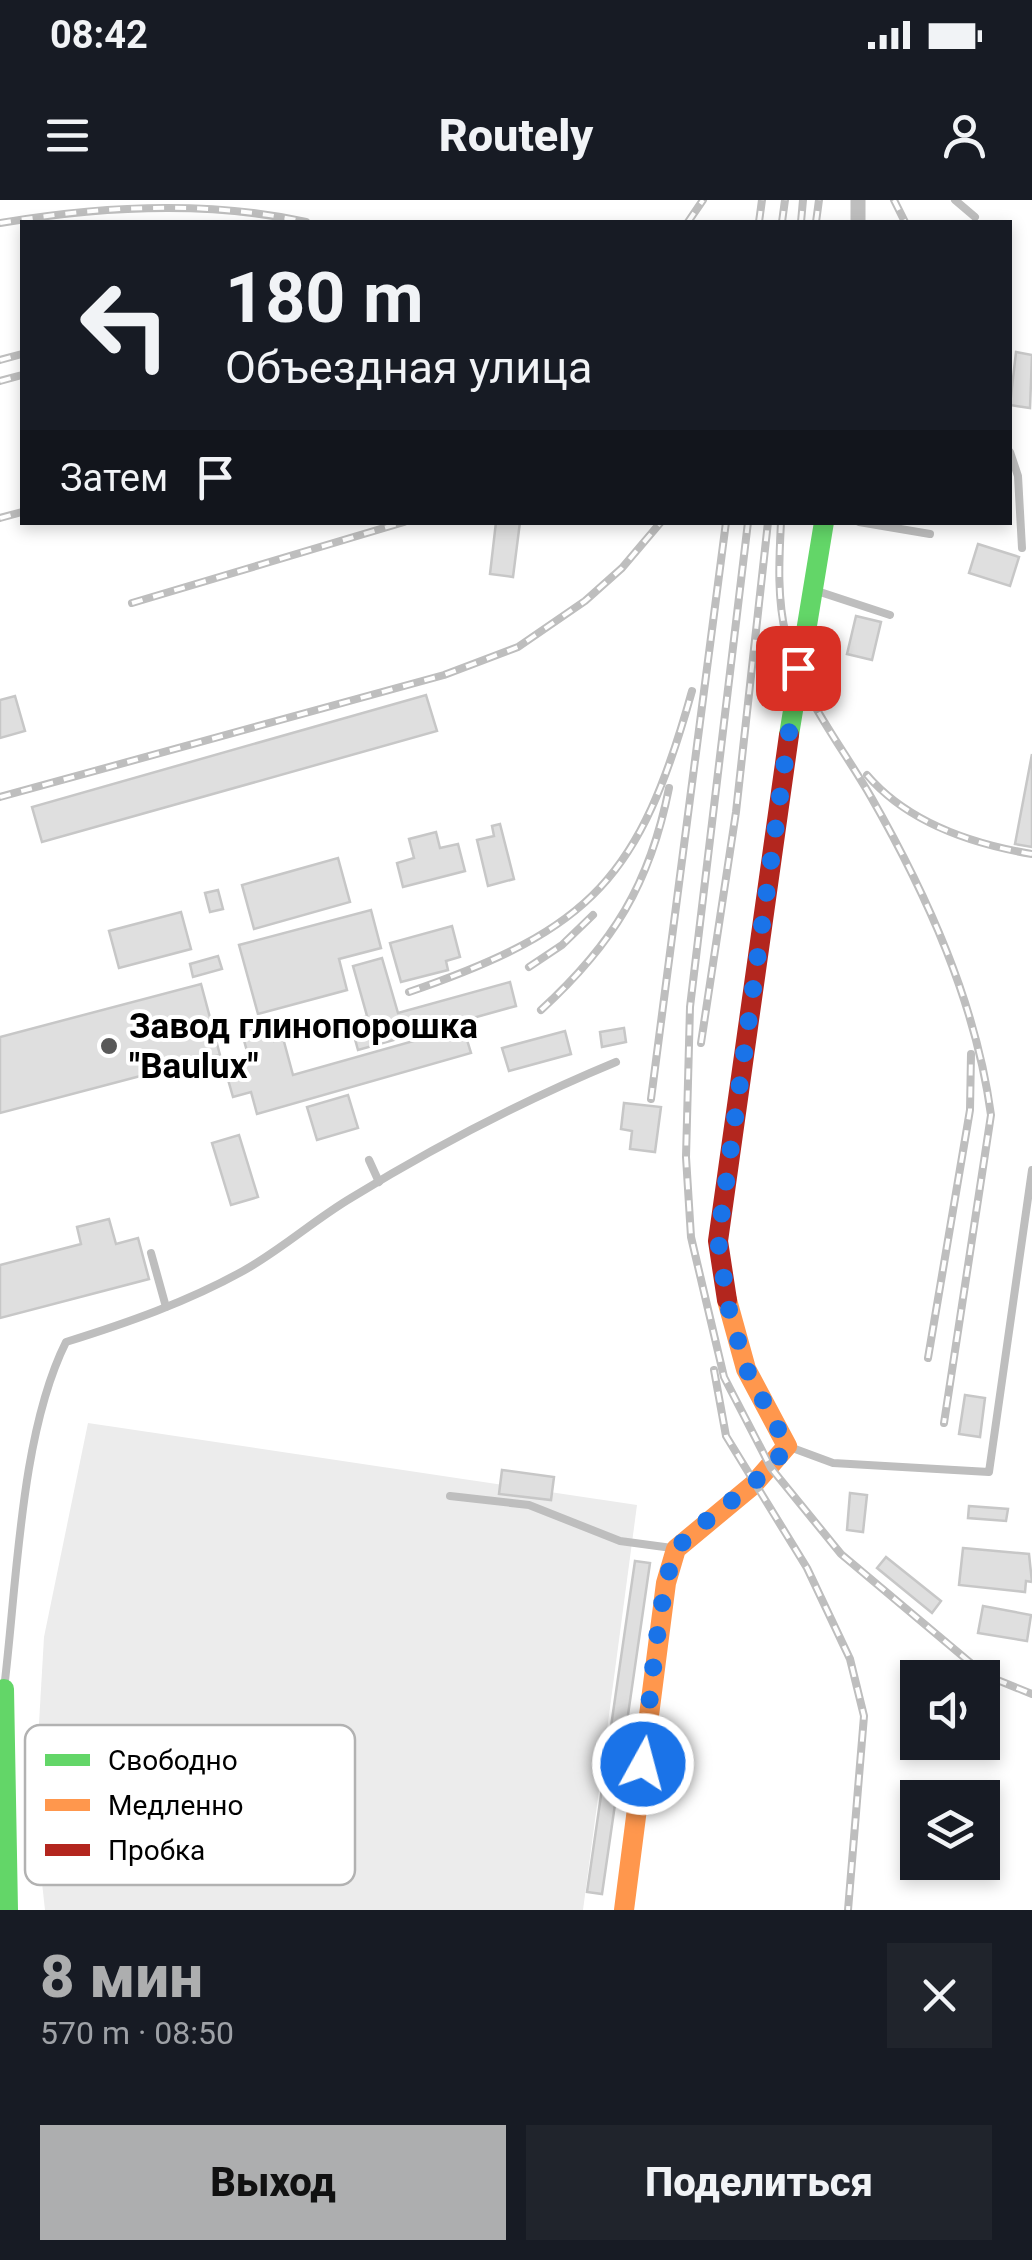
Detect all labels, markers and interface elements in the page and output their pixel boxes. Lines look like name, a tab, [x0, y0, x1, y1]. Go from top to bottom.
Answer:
text: 08:42	[50, 13, 148, 57]
icon: menu	[40, 108, 95, 163]
icon: person	[937, 108, 992, 163]
text: Routely	[439, 109, 593, 162]
text: 180 m	[225, 257, 424, 339]
icon: left	[60, 260, 190, 390]
text: Объездная улица	[225, 341, 592, 394]
icon: arrive	[188, 450, 243, 505]
text: Затем	[60, 456, 168, 500]
pin	[756, 626, 841, 711]
icon: arrive	[771, 641, 826, 696]
place label: Завод глинопорошка "Baulux"	[129, 1006, 478, 1087]
marker: Завод глинопорошка "Baulux"	[98, 1035, 120, 1057]
map controls	[900, 1660, 1000, 1880]
button: sound	[900, 1660, 1000, 1760]
position arrow	[591, 1712, 695, 1816]
legend	[25, 1725, 355, 1885]
text: Свободно	[108, 1744, 238, 1777]
button: layers	[900, 1780, 1000, 1880]
text: Медленно	[108, 1789, 244, 1822]
text: Пробка	[108, 1834, 205, 1867]
text: 8 мин	[40, 1941, 203, 2012]
button: close	[887, 1943, 992, 2048]
text: 570 m · 08:50	[40, 2014, 234, 2052]
button: Выход	[40, 2125, 506, 2240]
button: Поделиться	[526, 2125, 992, 2240]

